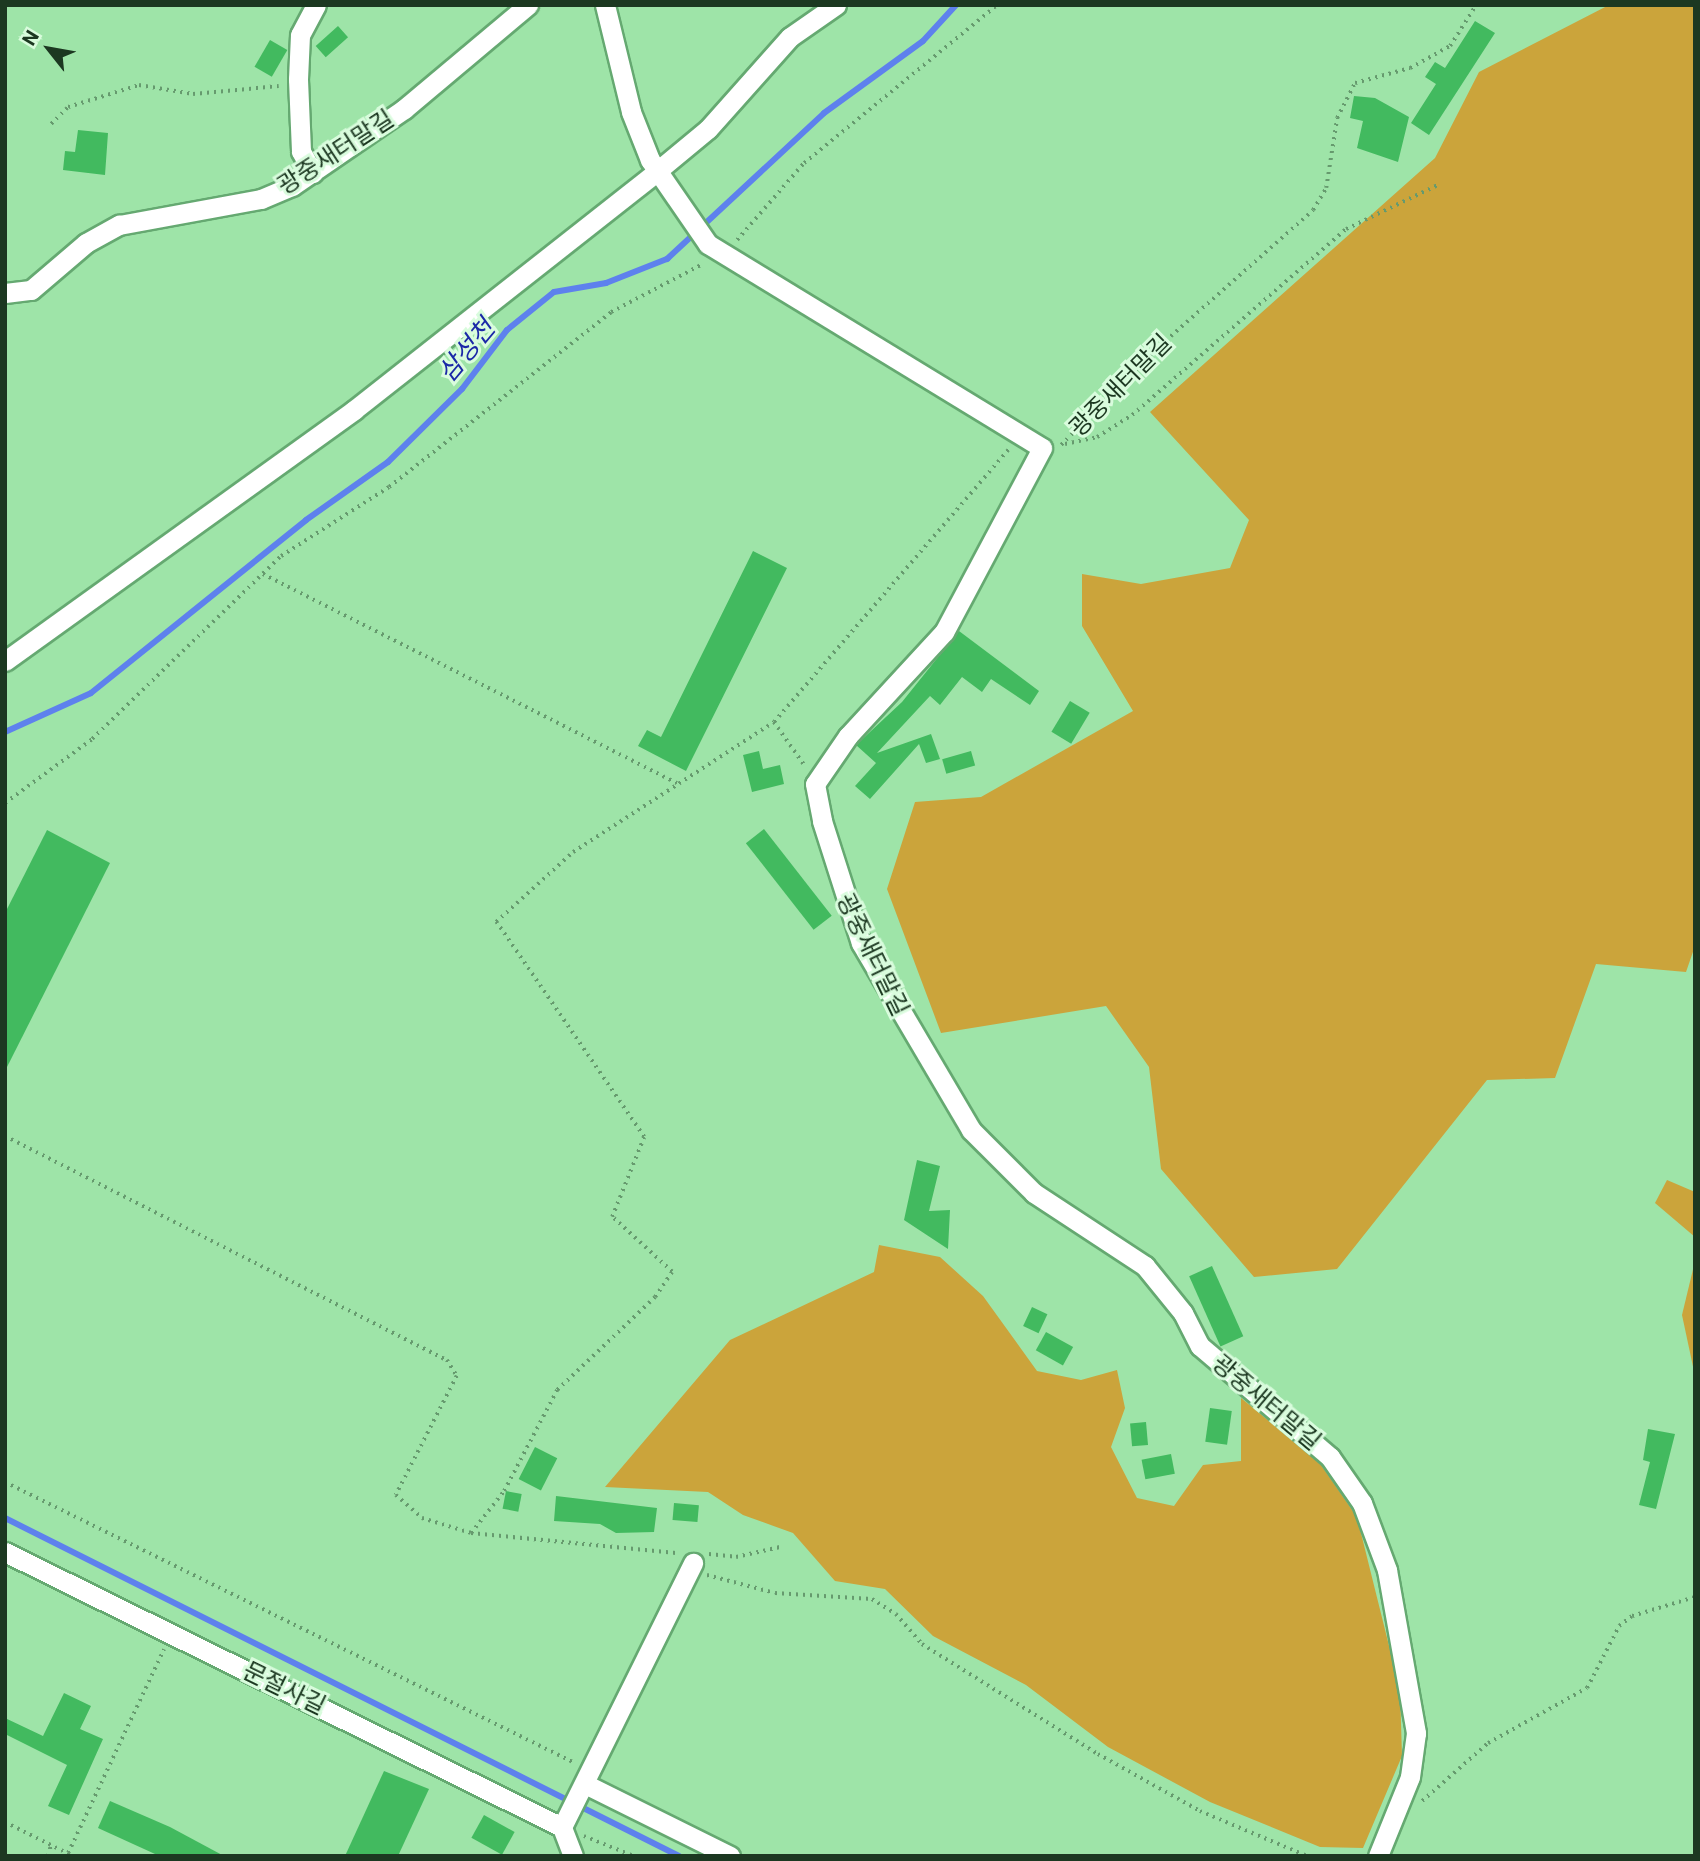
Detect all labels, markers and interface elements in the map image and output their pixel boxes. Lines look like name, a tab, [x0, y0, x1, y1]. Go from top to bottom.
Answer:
north arrow	[14, 14, 84, 84]
text: N	[17, 26, 44, 50]
street label: 광중새터말길	[273, 105, 399, 201]
water label: 삼성천	[432, 313, 502, 389]
street label: 광중새터말길	[1064, 329, 1178, 443]
street label: 광중새터말길	[830, 889, 914, 1021]
street label: 광중새터말길	[1206, 1349, 1326, 1457]
street label: 문절사길	[238, 1657, 330, 1721]

